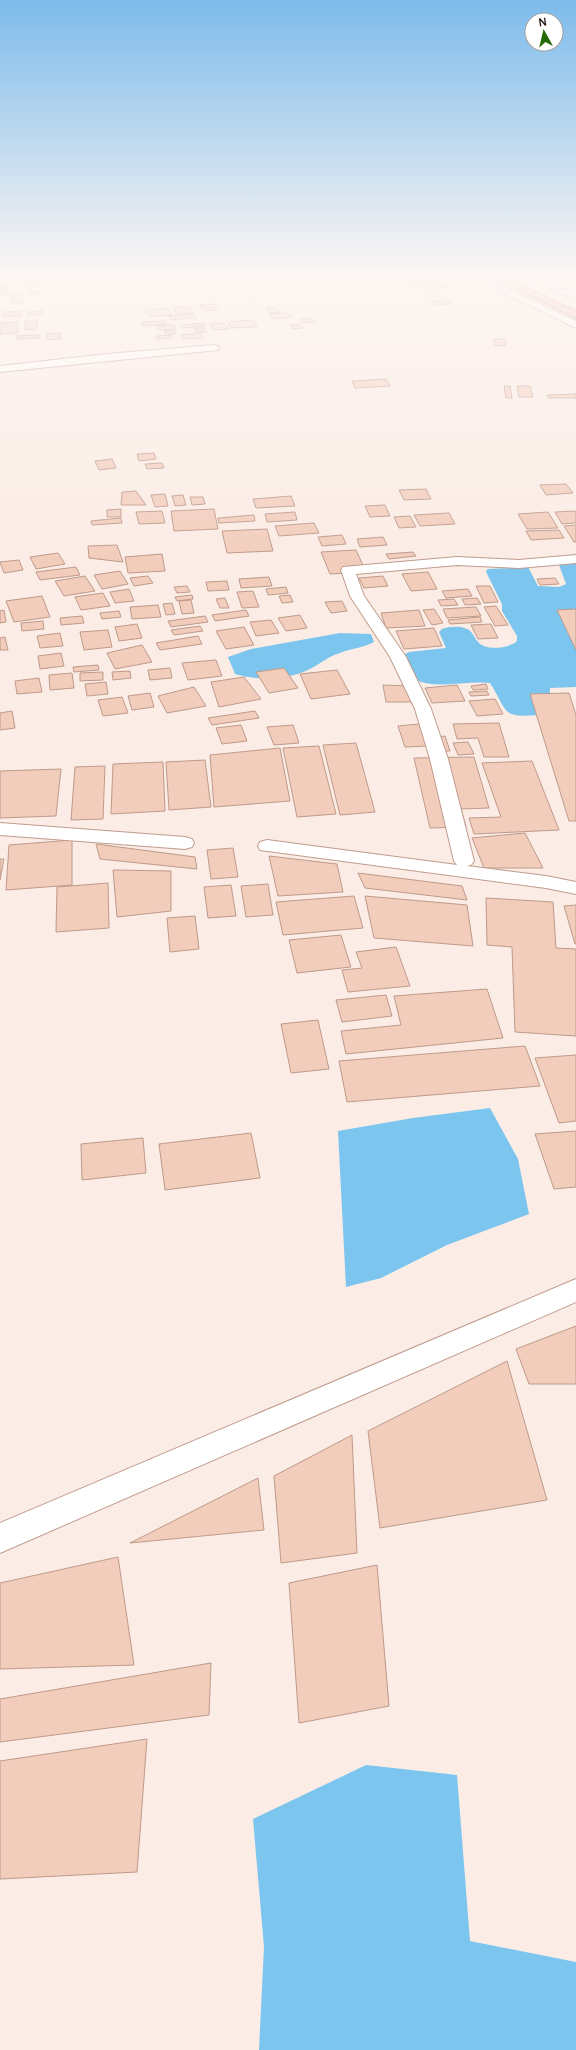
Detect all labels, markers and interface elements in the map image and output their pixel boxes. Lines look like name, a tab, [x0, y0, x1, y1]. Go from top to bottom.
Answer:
north arrow	[524, 12, 564, 52]
text: N	[538, 14, 548, 30]

